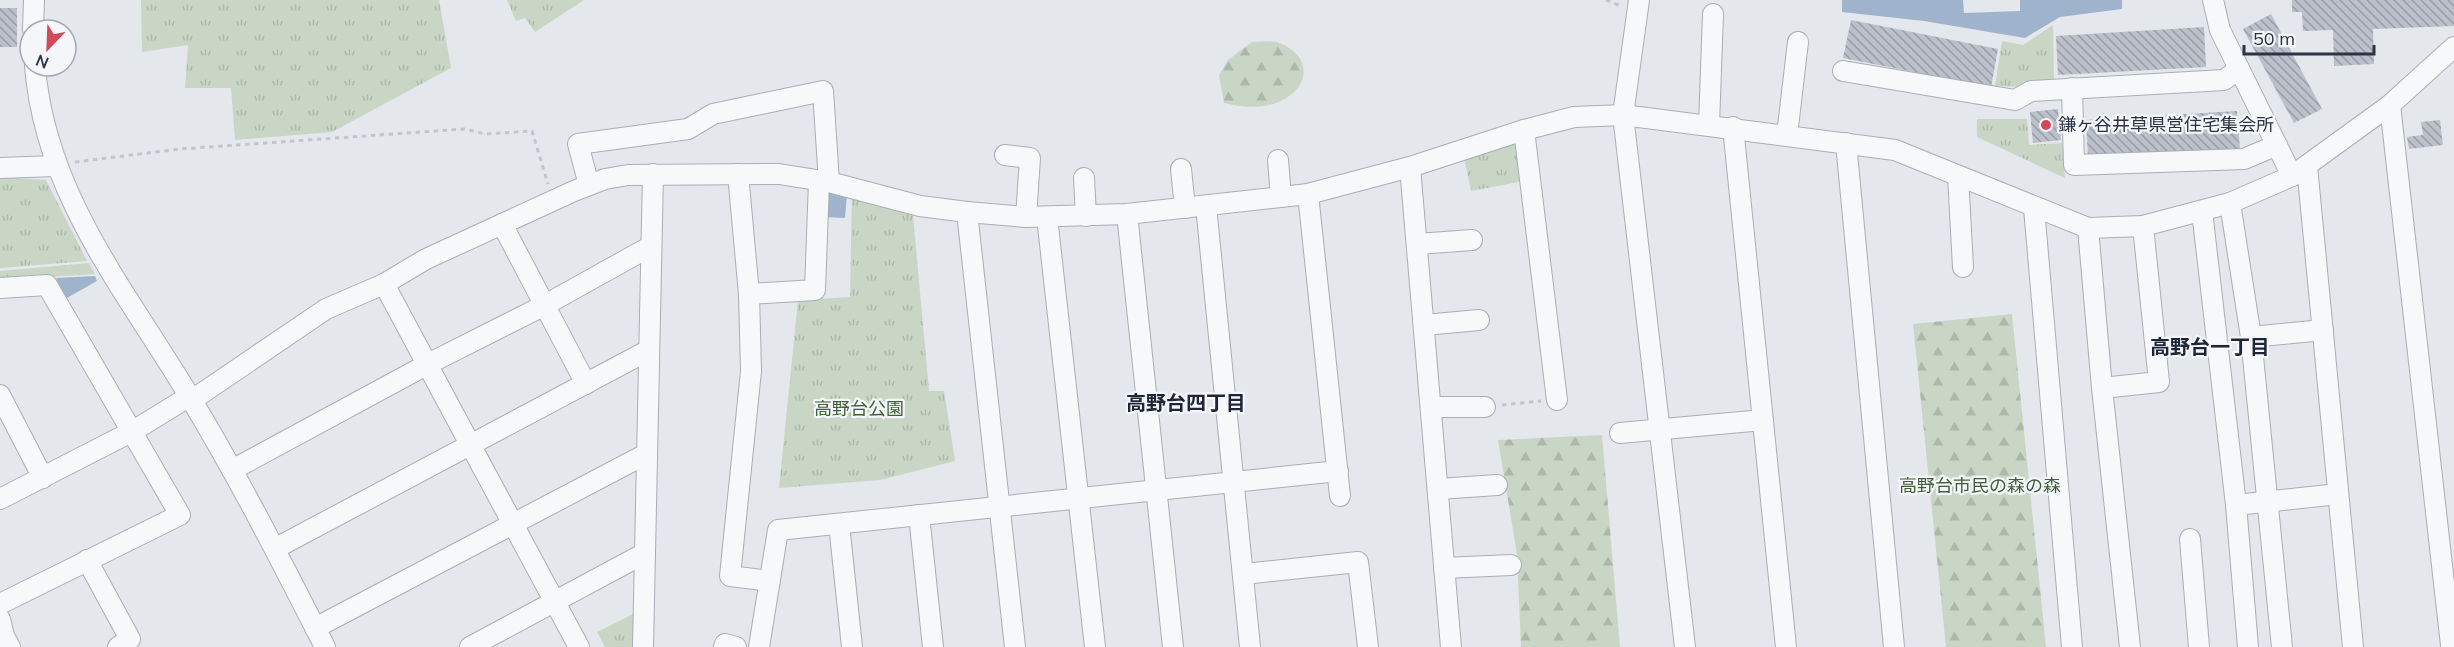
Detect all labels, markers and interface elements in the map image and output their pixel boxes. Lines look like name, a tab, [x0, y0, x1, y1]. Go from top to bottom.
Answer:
north arrow	[18, 18, 78, 78]
scale bar	[2244, 18, 2374, 56]
text: 50 m	[2253, 27, 2295, 50]
text: N	[33, 50, 52, 73]
place label: 鎌ヶ谷井草県営住宅集会所	[2058, 113, 2274, 136]
marker: 鎌ヶ谷井草県営住宅集会所	[2039, 118, 2053, 132]
district label: 高野台一丁目	[2150, 334, 2270, 359]
district label: 高野台四丁目	[1126, 390, 1246, 415]
park label: 高野台公園	[814, 397, 904, 420]
park label: 高野台市民の森の森	[1899, 474, 2061, 497]

